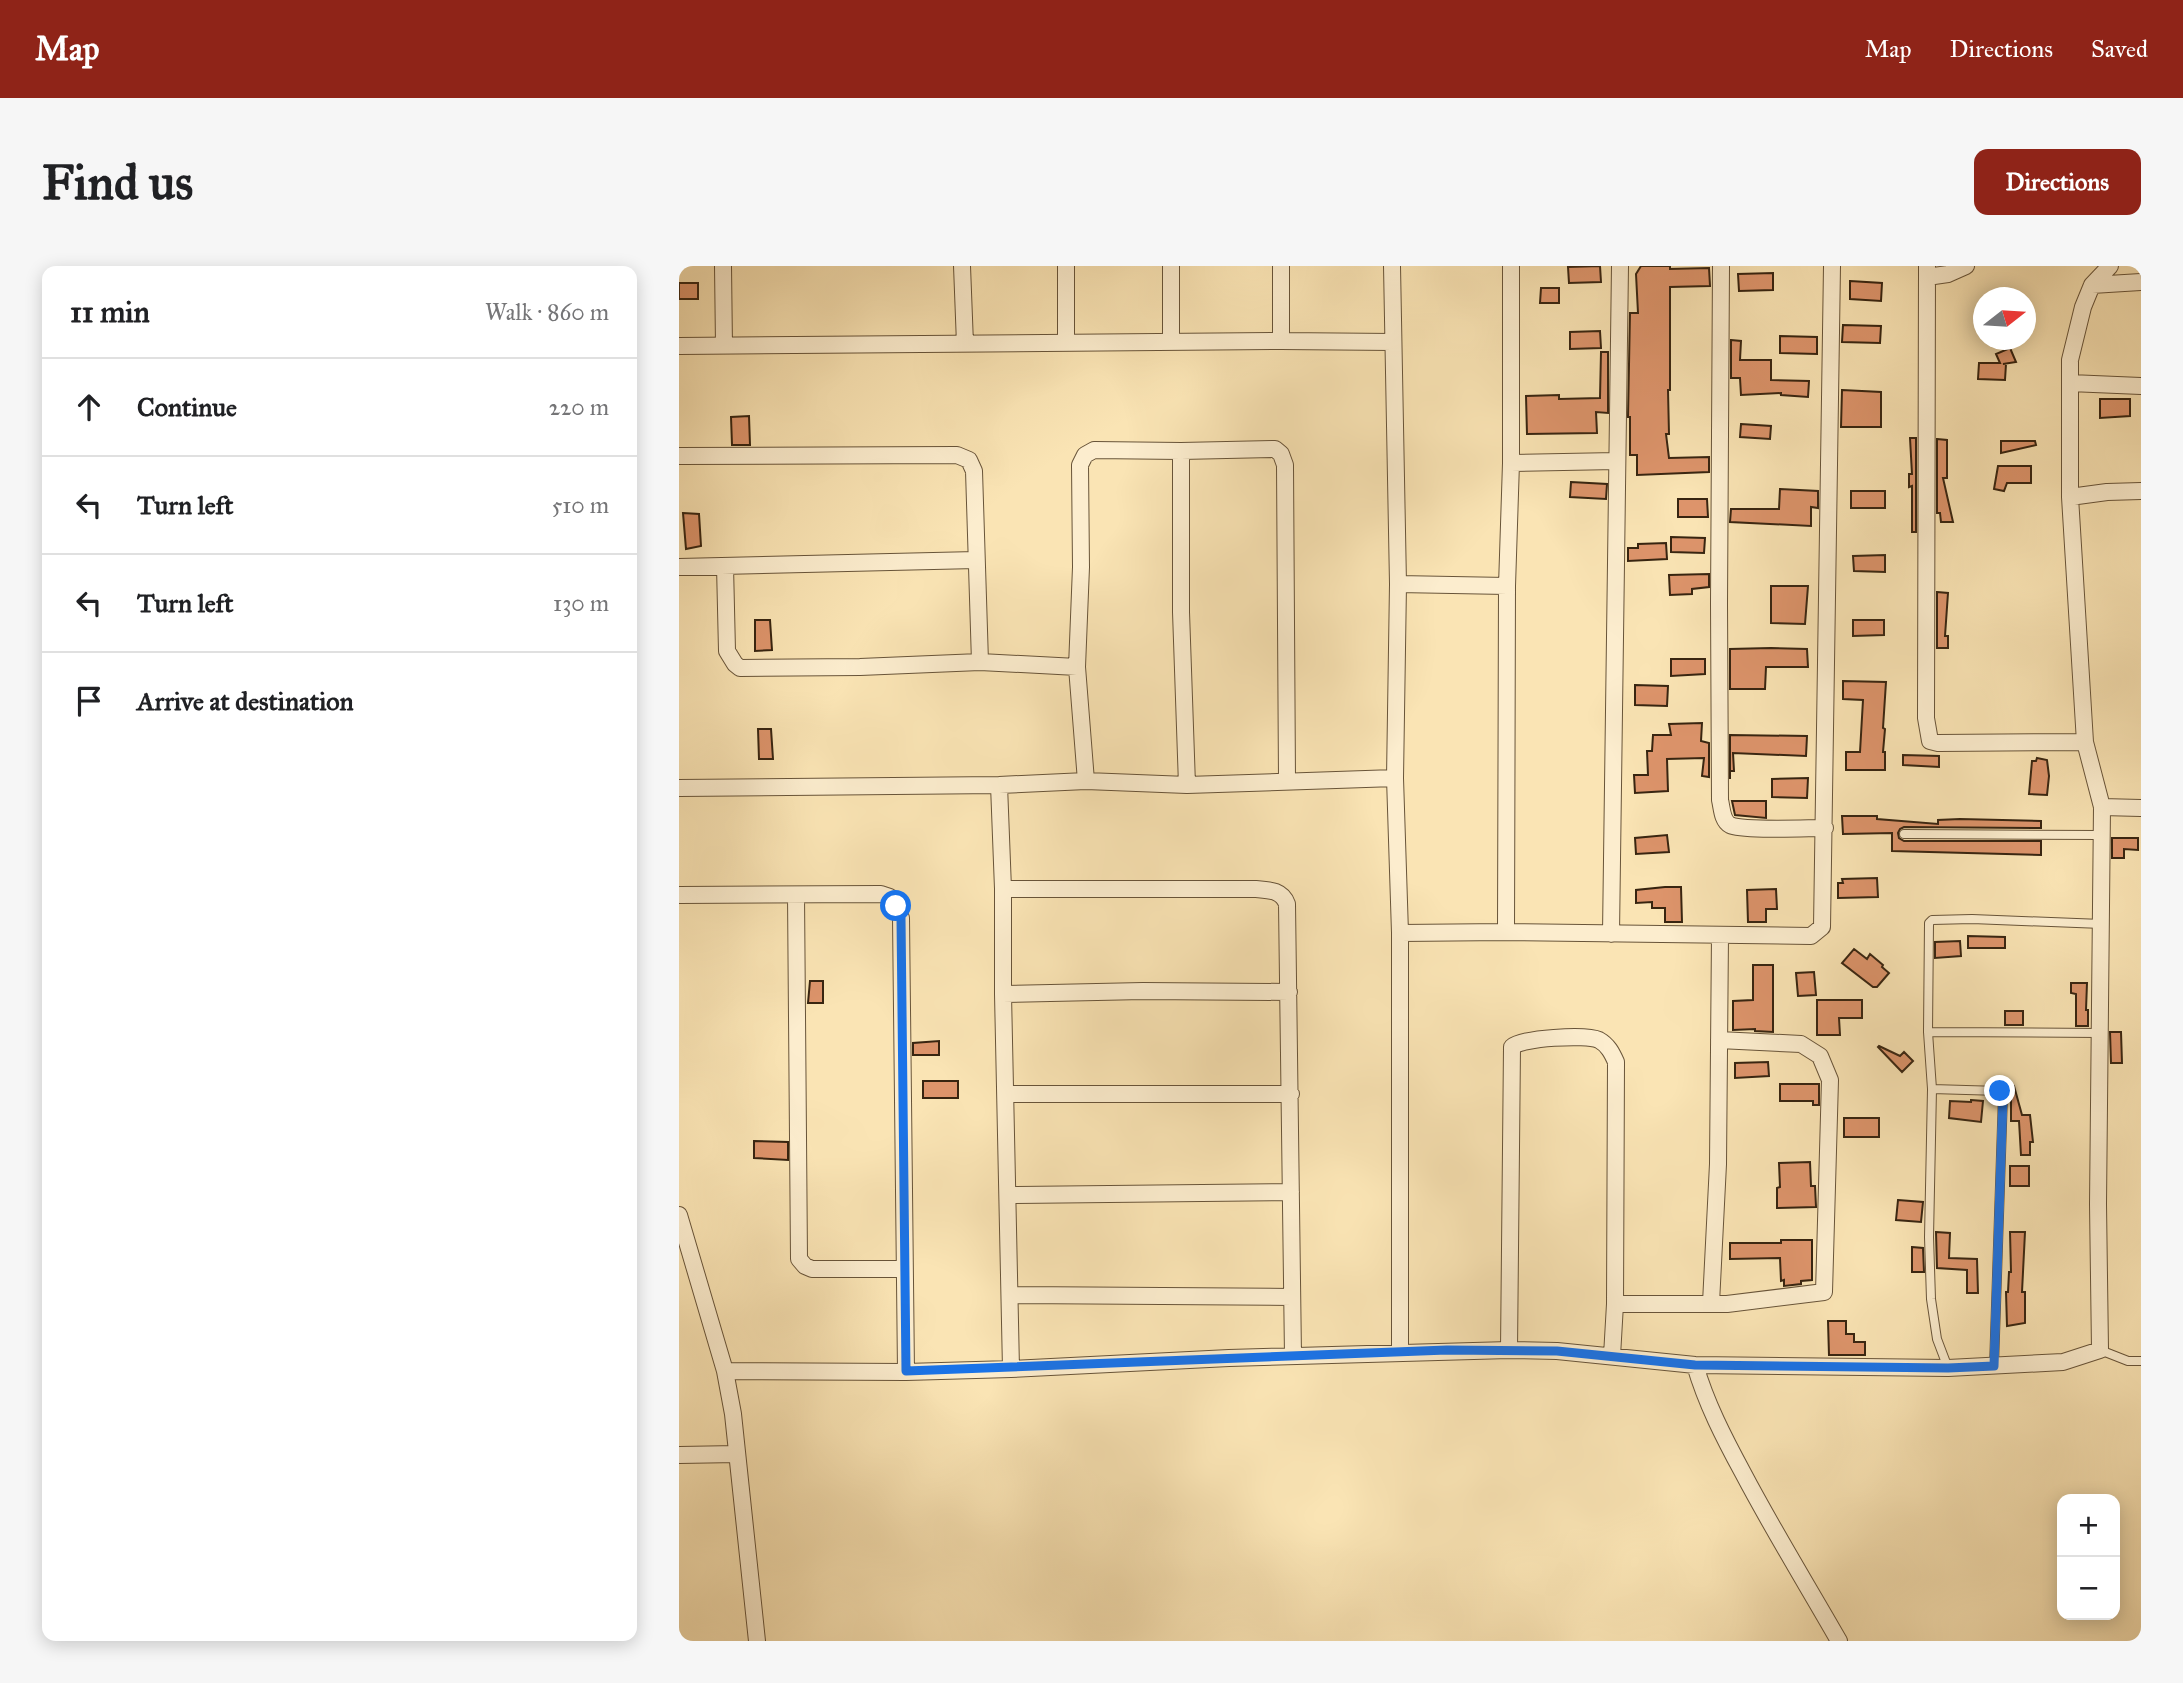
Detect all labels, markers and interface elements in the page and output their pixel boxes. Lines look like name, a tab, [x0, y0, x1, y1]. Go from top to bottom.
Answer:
text: Map	[35, 29, 99, 69]
text: Map	[1865, 34, 1912, 64]
text: Directions	[1950, 34, 2053, 64]
text: Saved	[2091, 34, 2148, 64]
button: Directions	[1974, 149, 2141, 215]
text: Find us	[42, 153, 193, 212]
north arrow	[1973, 287, 2036, 350]
text: 11 min	[70, 294, 150, 330]
text: Walk · 860 m	[485, 298, 609, 326]
icon: ahead	[70, 388, 108, 426]
text: Continue	[137, 391, 237, 423]
text: 220 m	[549, 393, 609, 421]
icon: left	[70, 486, 108, 524]
text: Turn left	[137, 489, 233, 521]
text: 510 m	[552, 491, 609, 519]
icon: left	[70, 584, 108, 622]
text: Turn left	[137, 587, 233, 619]
text: 130 m	[553, 589, 609, 617]
icon: arrive	[70, 682, 108, 720]
text: Arrive at destination	[137, 685, 354, 717]
route start	[880, 890, 911, 921]
route end	[1984, 1075, 2015, 1106]
map controls	[2057, 1494, 2120, 1620]
button: +	[2057, 1494, 2120, 1557]
button: −	[2057, 1557, 2120, 1620]

